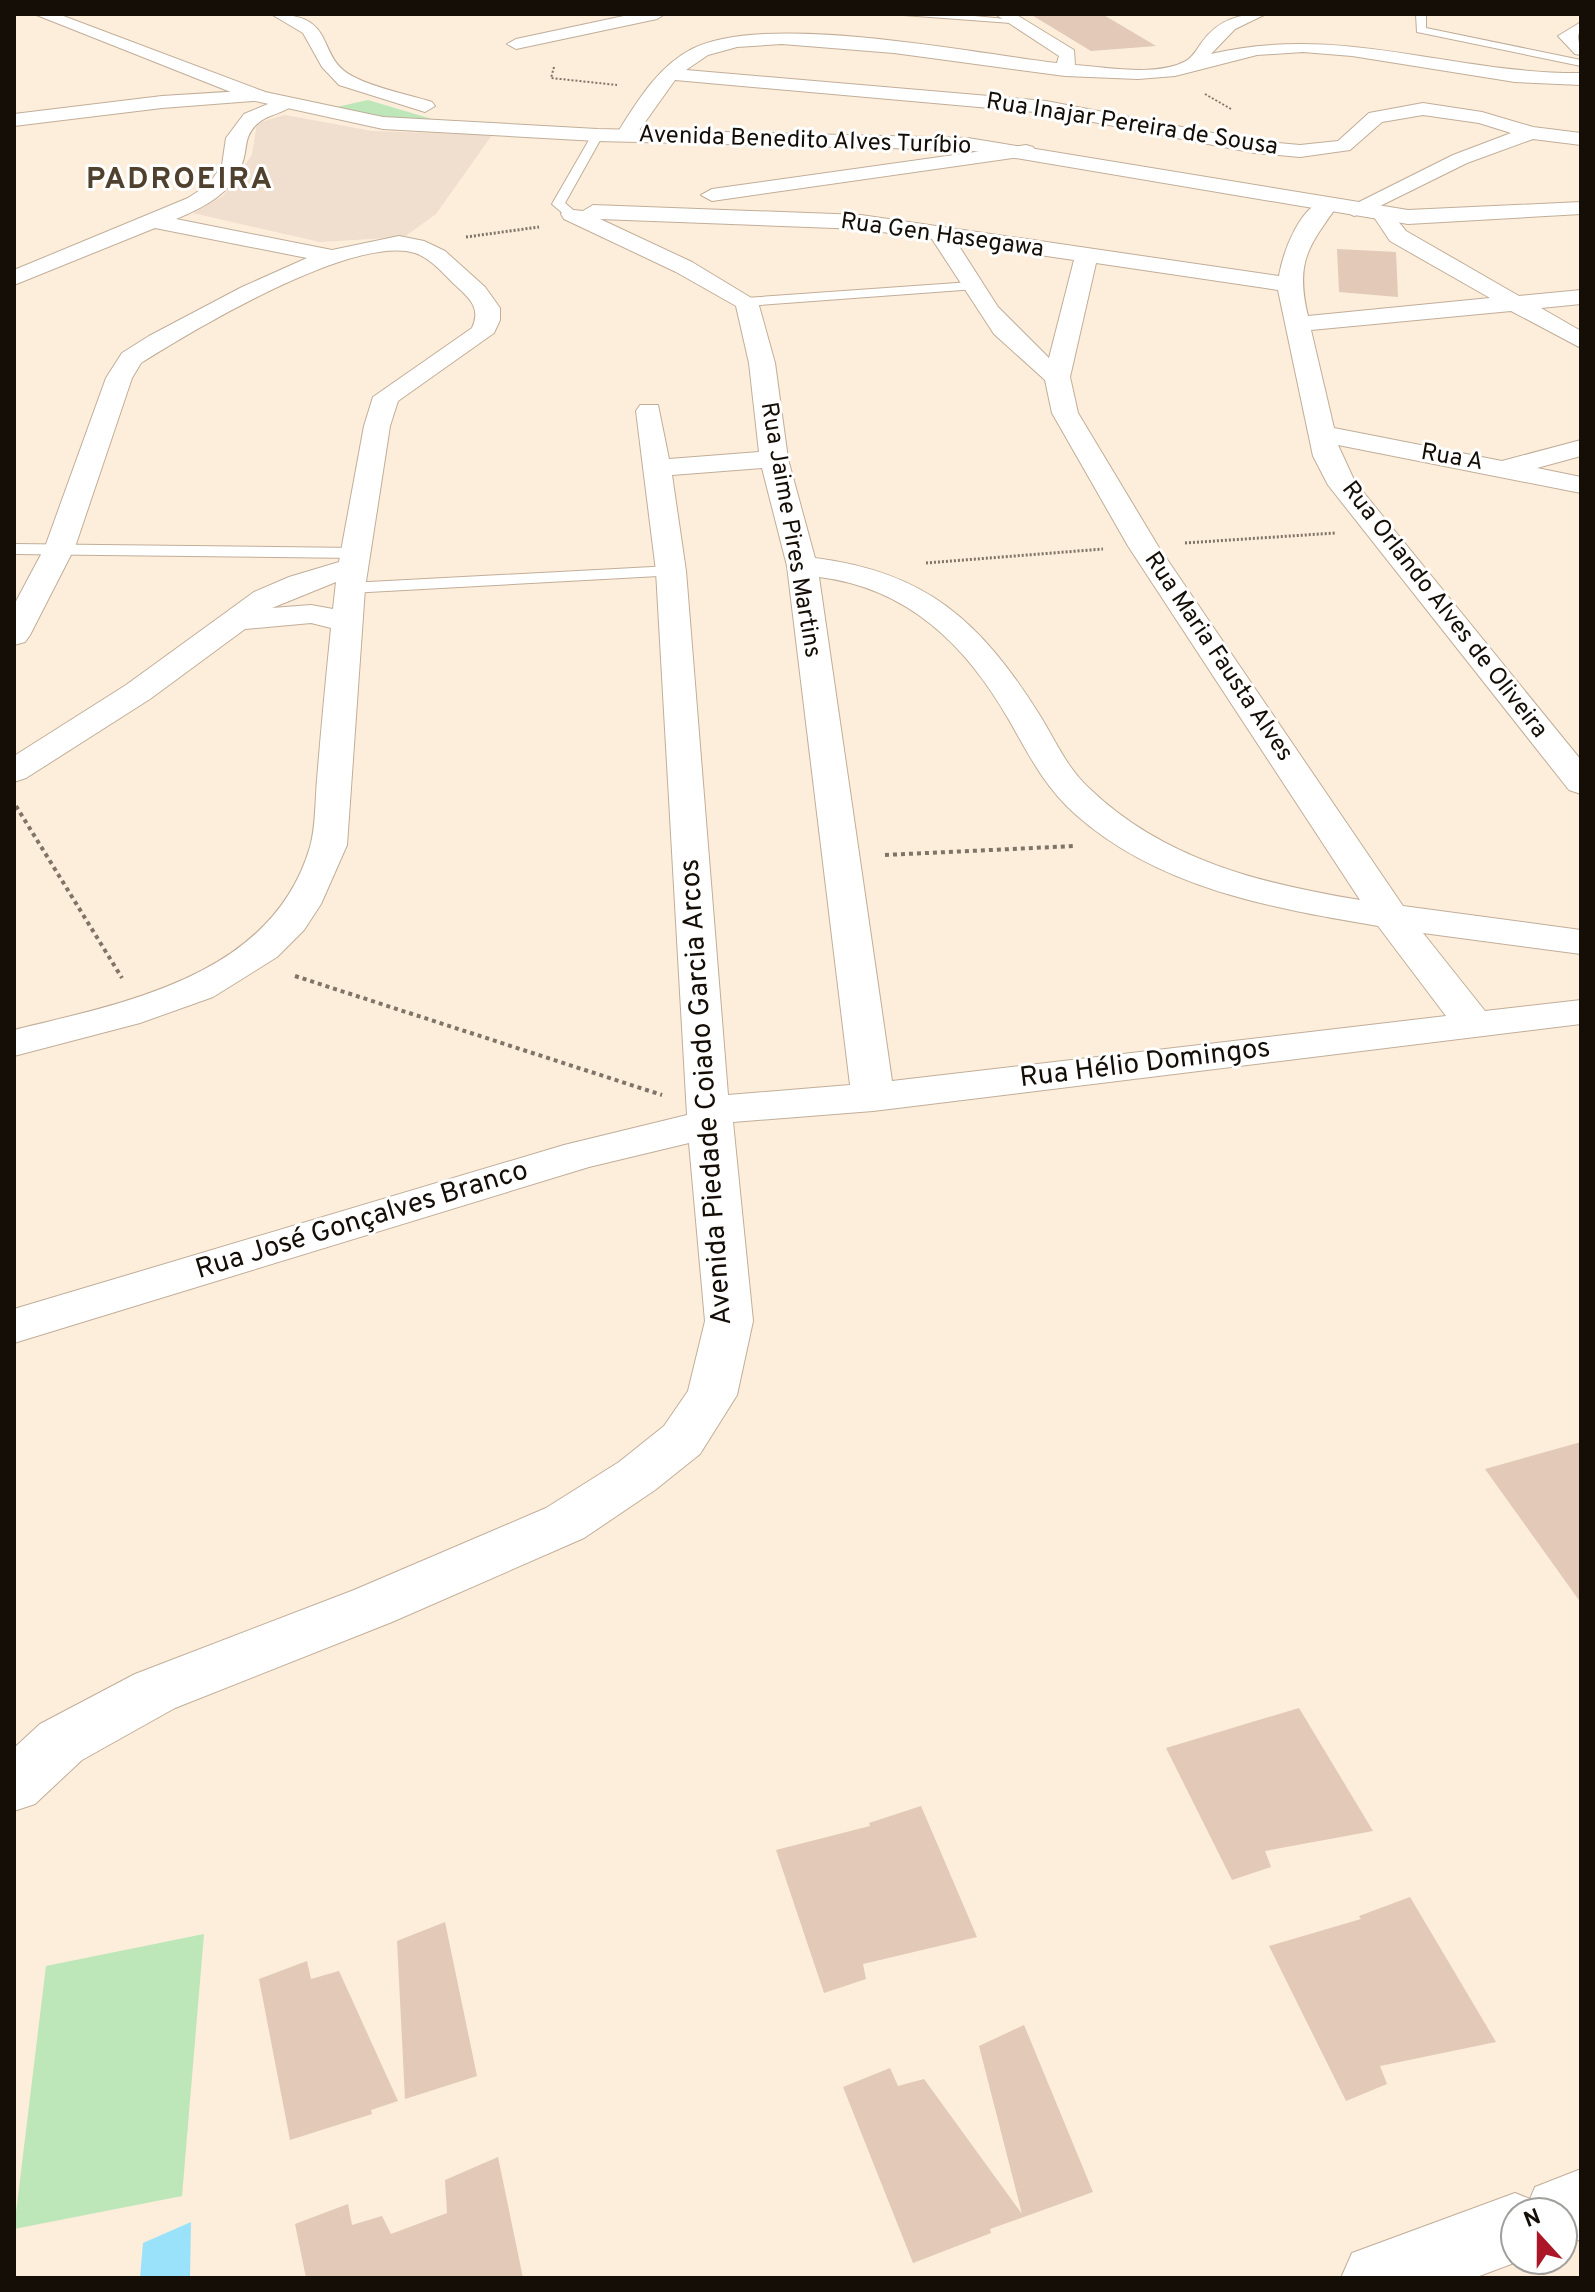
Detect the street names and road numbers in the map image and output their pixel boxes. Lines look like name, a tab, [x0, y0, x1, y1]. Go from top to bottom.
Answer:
street label: Rua Inajar Pereira de Sousa	[984, 87, 1280, 163]
street label: Avenida Benedito Alves Turíbio	[638, 120, 972, 162]
street label: Rua Gen Hasegawa	[838, 207, 1046, 265]
street label: Rua Jaime Pires Martins	[753, 400, 827, 660]
street label: Rua A	[1418, 438, 1486, 478]
street label: Rua Orlando Alves de Oliveira	[1334, 475, 1554, 745]
street label: Rua Maria Fausta Alves	[1137, 547, 1299, 767]
street label: Avenida Piedade Coiado Garcia Arcos	[673, 858, 741, 1326]
street label: Rua Hélio Domingos	[1018, 1031, 1272, 1097]
street label: Rua José Gonçalves Branco	[191, 1153, 533, 1289]

